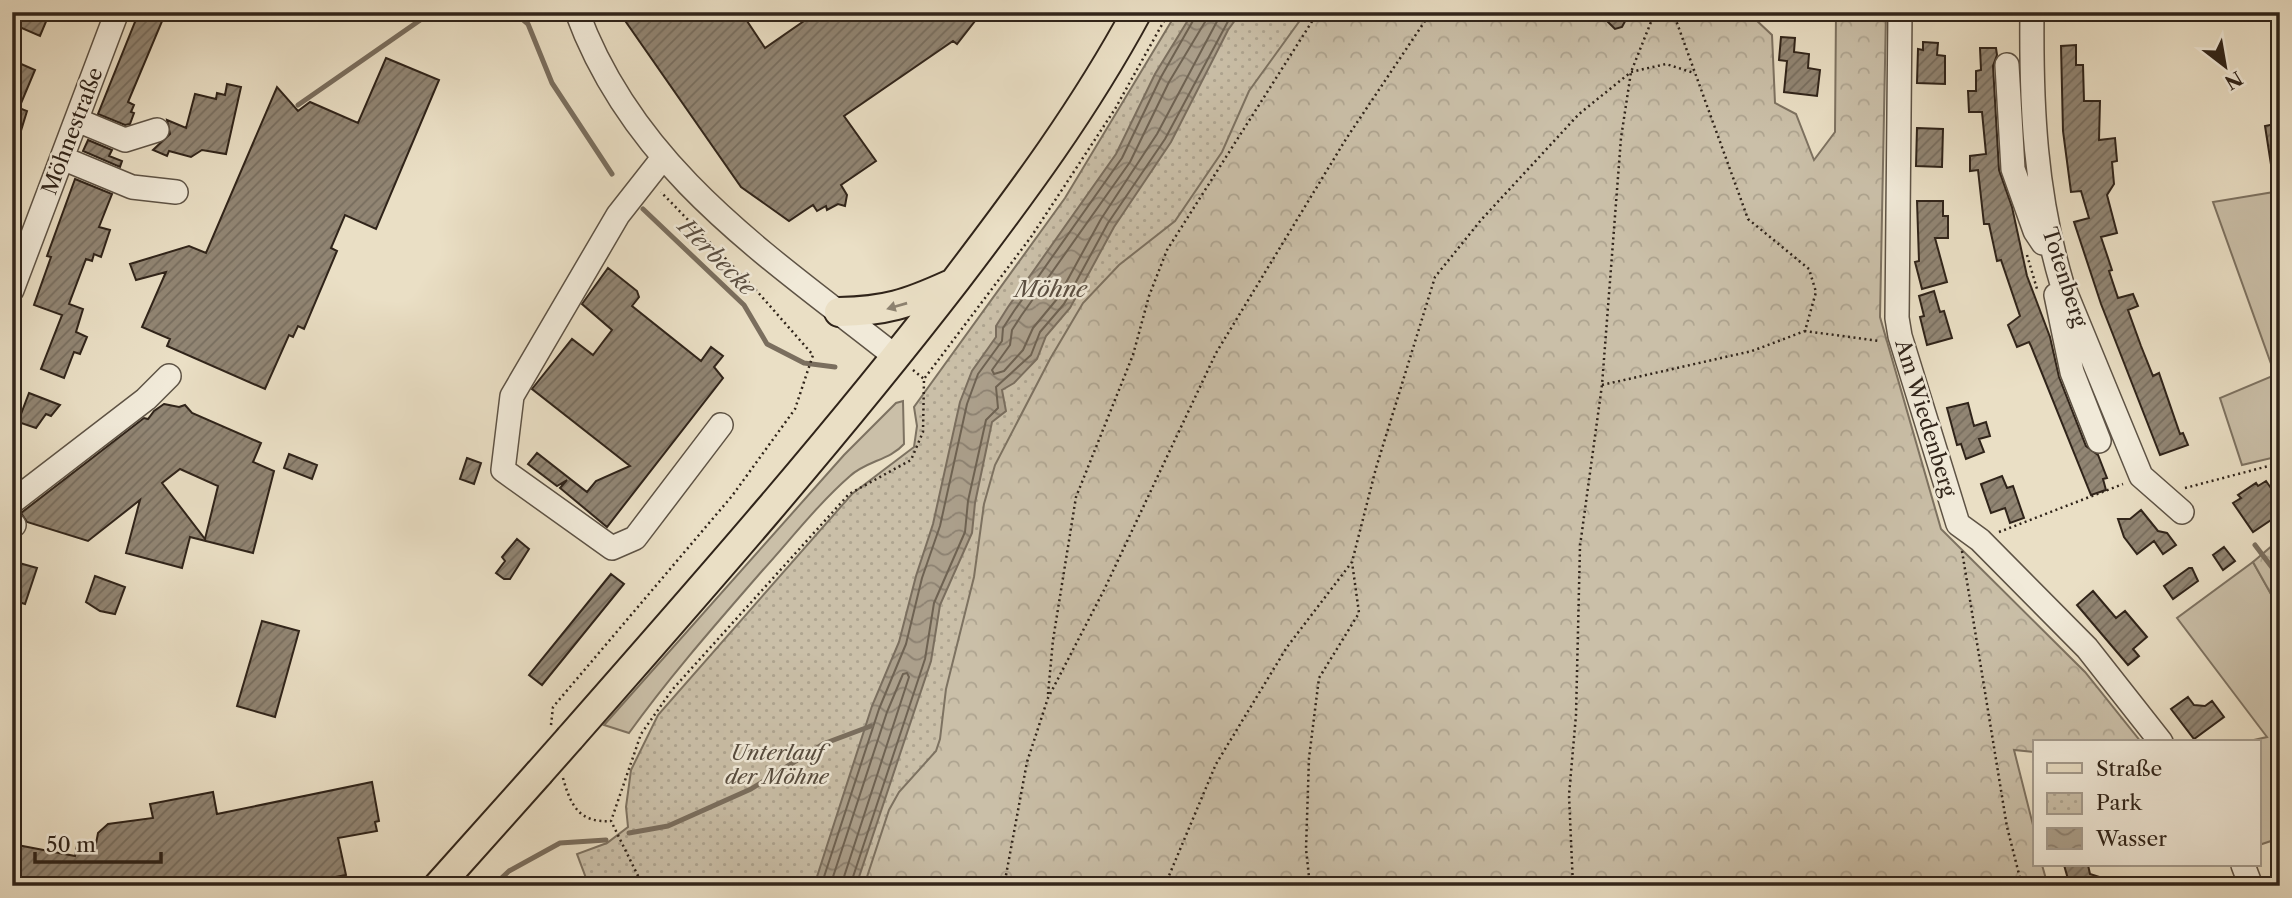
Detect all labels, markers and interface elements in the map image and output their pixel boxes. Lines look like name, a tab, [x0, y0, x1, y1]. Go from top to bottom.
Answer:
north arrow	[2190, 32, 2260, 102]
street label: Möhnestraße	[36, 64, 108, 198]
text: N	[2220, 66, 2246, 94]
water label: Herbecke	[671, 211, 762, 302]
street label: Totenberg	[2037, 224, 2093, 331]
water label: Möhne	[1012, 275, 1088, 303]
one-way arrow	[887, 302, 908, 312]
street label: Am Wiedenberg	[1890, 335, 1962, 500]
park label: Unterlauf der Möhne	[725, 740, 831, 789]
legend	[2033, 740, 2260, 866]
text: Straße	[2096, 756, 2162, 781]
text: Park	[2096, 790, 2142, 815]
scale bar	[35, 821, 161, 865]
text: Wasser	[2095, 826, 2167, 851]
text: 50 m	[46, 832, 96, 857]

